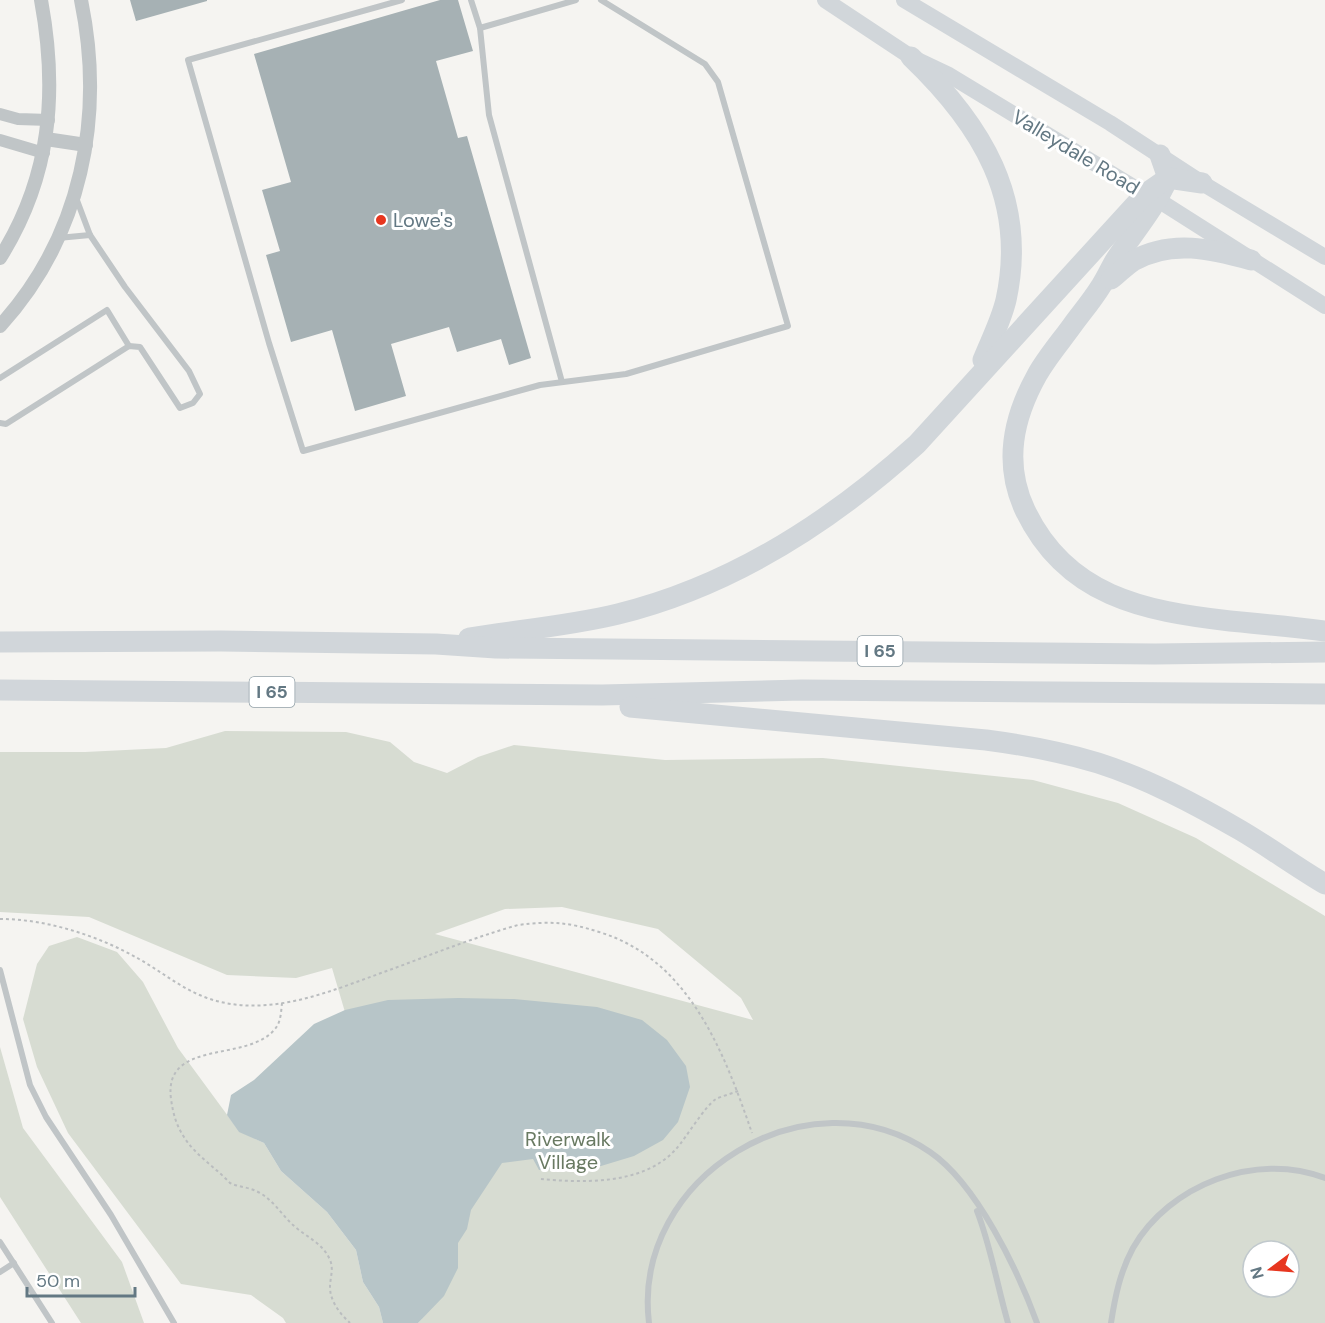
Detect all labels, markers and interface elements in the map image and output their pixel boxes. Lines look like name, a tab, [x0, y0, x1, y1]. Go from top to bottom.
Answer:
street label: Valleydale Road	[1007, 104, 1145, 200]
place label: Lowe's	[393, 207, 453, 233]
marker: Lowe's	[374, 213, 388, 227]
road number: I 65	[858, 636, 902, 666]
road number: I 65	[250, 677, 294, 707]
park label: Riverwalk Village	[525, 1126, 611, 1175]
north arrow	[1241, 1239, 1301, 1299]
scale bar	[27, 1260, 135, 1298]
text: N	[1245, 1264, 1269, 1282]
text: 50 m	[36, 1269, 80, 1293]

